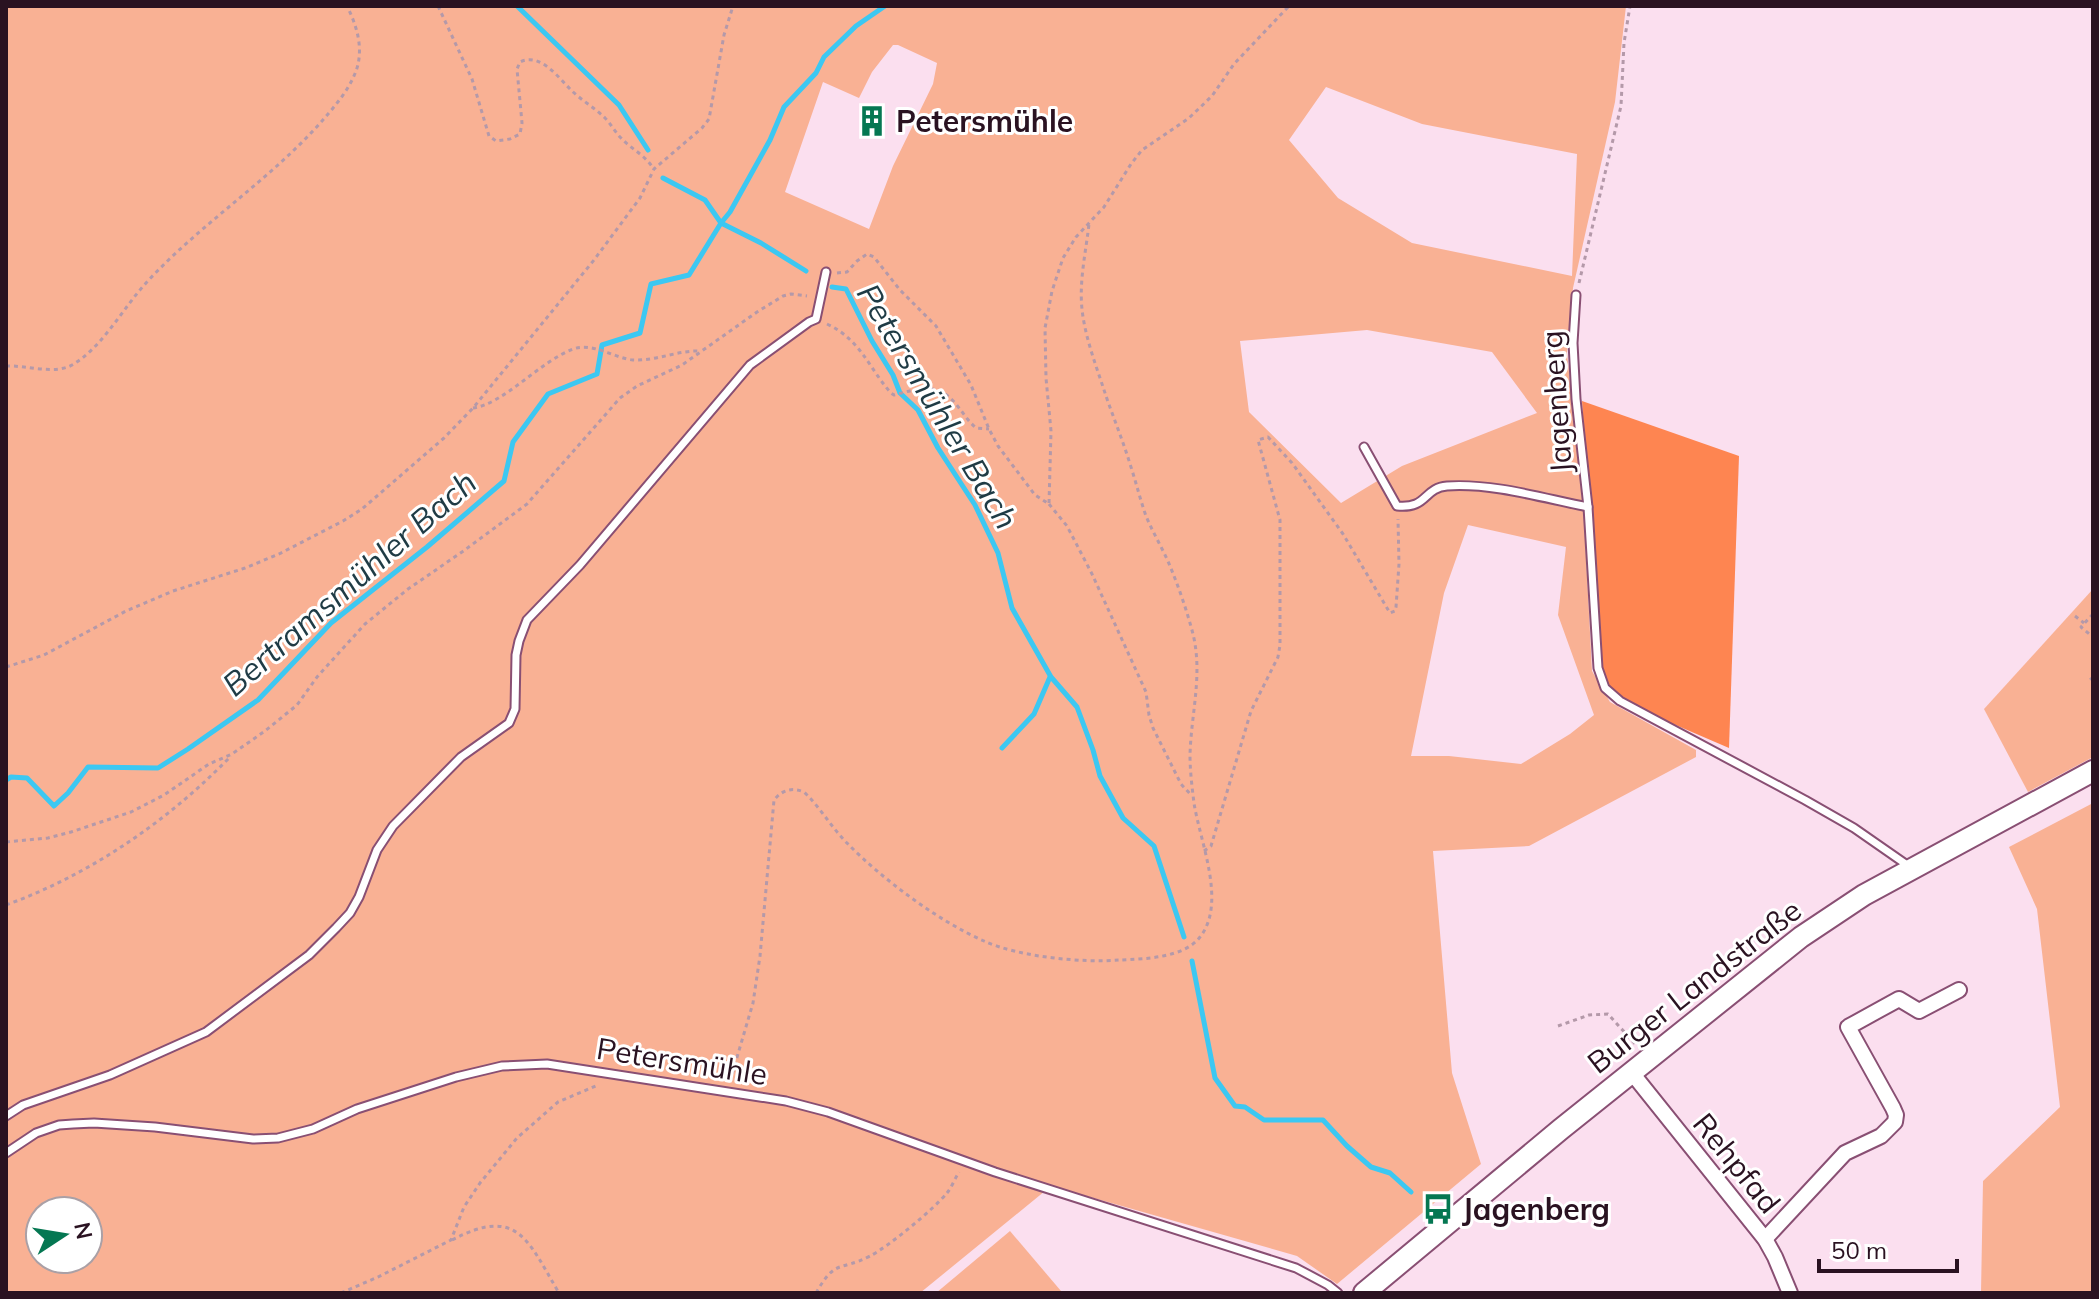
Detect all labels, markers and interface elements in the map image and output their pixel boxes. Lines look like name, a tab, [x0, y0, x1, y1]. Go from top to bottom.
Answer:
place label: Petersmühle	[896, 102, 1073, 140]
building icon: Petersmühle	[855, 104, 889, 138]
water label: Petersmühler Bach	[849, 276, 1027, 536]
street label: Jagenberg	[1532, 329, 1580, 475]
water label: Bertramsmühler Bach	[214, 462, 484, 704]
street label: Burger Landstraße	[1580, 891, 1808, 1081]
street label: Petersmühle	[594, 1029, 770, 1093]
street label: Rehpfad	[1685, 1105, 1789, 1221]
place label: Jagenberg	[1462, 1190, 1610, 1228]
bus stop icon: Jagenberg	[1421, 1192, 1455, 1226]
north arrow	[24, 1195, 104, 1275]
text: N	[68, 1220, 99, 1242]
scale bar	[1819, 1223, 1957, 1273]
text: 50 m	[1831, 1235, 1887, 1265]

